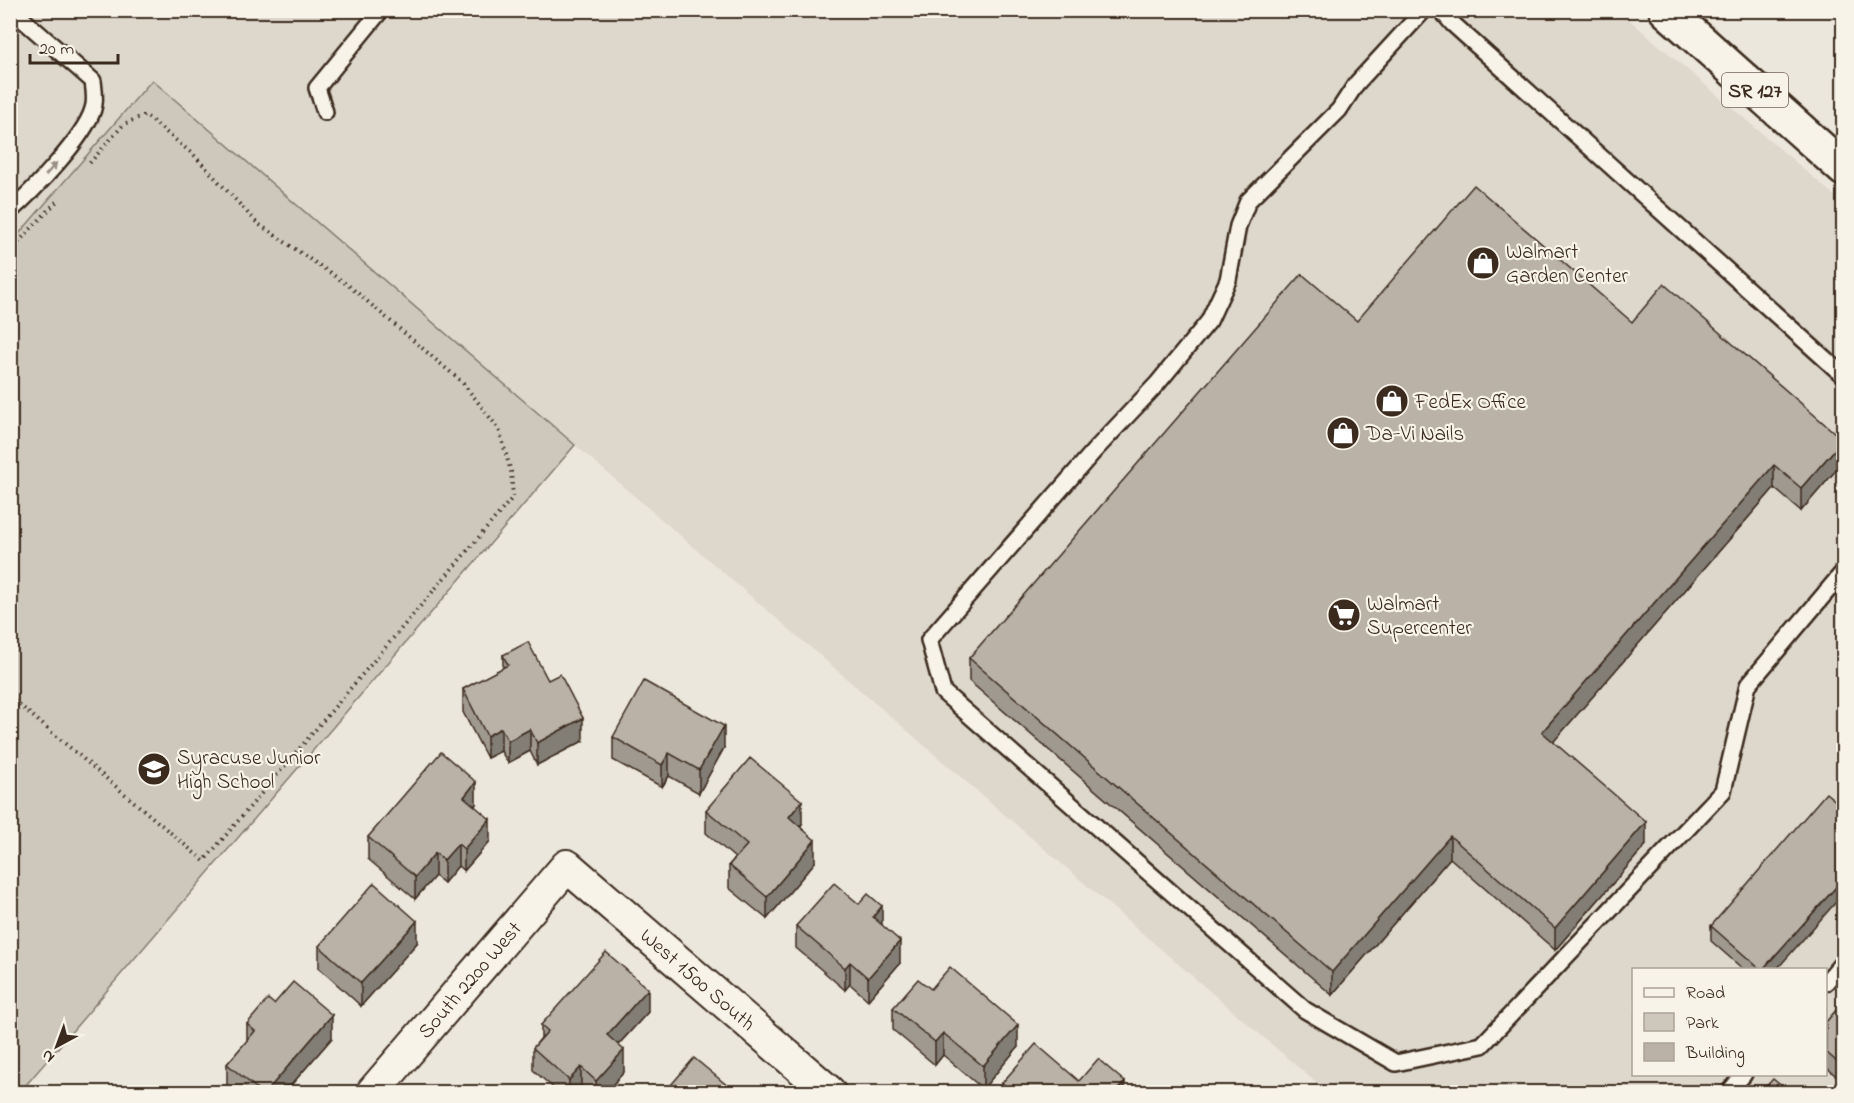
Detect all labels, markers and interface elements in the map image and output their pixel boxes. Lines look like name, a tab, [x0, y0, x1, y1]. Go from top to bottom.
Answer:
scale bar	[30, 27, 118, 65]
text: 20 m	[39, 37, 74, 63]
road number: SR 127	[1722, 73, 1788, 107]
one-way arrow	[44, 161, 57, 177]
place label: Walmart Garden Center	[1506, 238, 1629, 292]
shop icon: Walmart Garden Center	[1465, 245, 1501, 281]
shop icon: FedEx Office	[1374, 383, 1410, 419]
place label: FedEx Office	[1414, 388, 1526, 418]
shop icon: Da-Vi Nails	[1325, 415, 1361, 451]
place label: Da-Vi Nails	[1365, 420, 1464, 450]
place label: Walmart Supercenter	[1367, 590, 1472, 644]
supermarket icon: Walmart Supercenter	[1326, 597, 1362, 633]
place label: Syracuse Junior High School	[177, 744, 321, 800]
school or university icon: Syracuse Junior High School	[136, 751, 172, 787]
street label: South 2200 West	[412, 916, 530, 1046]
street label: West 1500 South	[632, 922, 761, 1039]
legend	[1632, 968, 1827, 1076]
text: Road	[1686, 981, 1725, 1007]
text: Park	[1686, 1011, 1719, 1037]
north arrow	[27, 1016, 87, 1076]
text: Building	[1685, 1041, 1745, 1068]
text: N	[36, 1043, 60, 1068]

